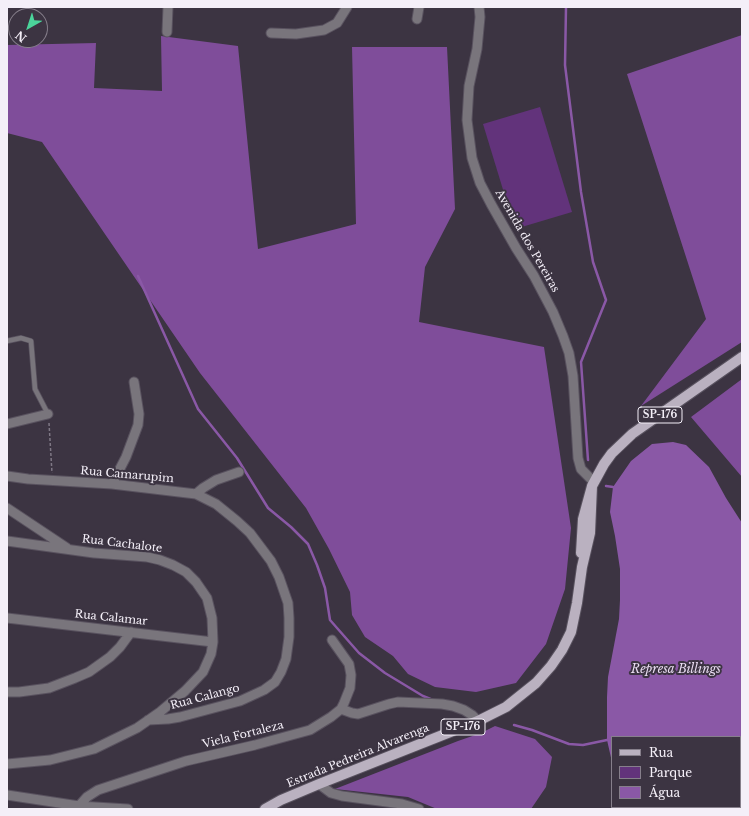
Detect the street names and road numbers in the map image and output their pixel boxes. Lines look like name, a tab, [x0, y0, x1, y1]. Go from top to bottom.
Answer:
street label: Avenida dos Pereiras	[492, 187, 562, 295]
road number: SP-176	[638, 407, 682, 423]
street label: Rua Camarupim	[80, 464, 174, 486]
street label: Rua Cachalote	[81, 533, 163, 555]
street label: Rua Calamar	[74, 608, 148, 628]
street label: Rua Calango	[169, 681, 241, 713]
street label: Viela Fortaleza	[201, 719, 285, 751]
road number: SP-176	[441, 719, 485, 735]
street label: Estrada Pedreira Alvarenga	[285, 721, 431, 791]

